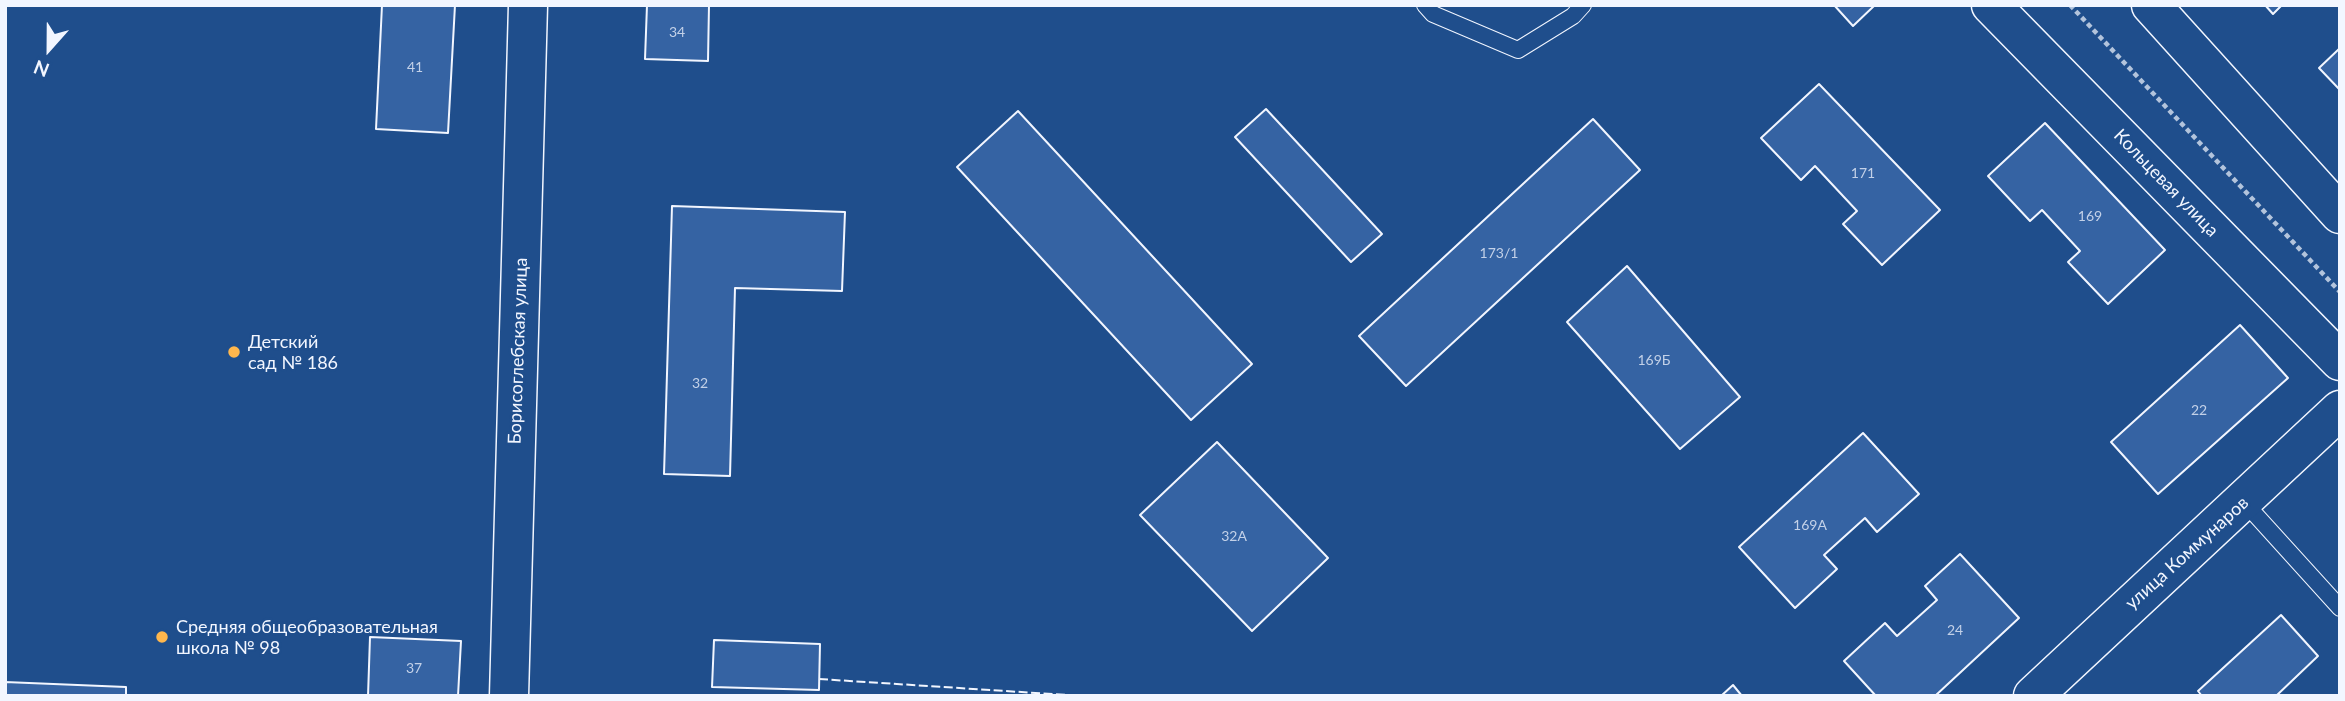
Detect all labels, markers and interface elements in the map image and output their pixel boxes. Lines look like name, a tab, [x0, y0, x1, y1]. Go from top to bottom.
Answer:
north arrow	[14, 14, 84, 84]
house number: 34	[669, 24, 685, 40]
text: N	[30, 56, 52, 82]
house number: 41	[407, 59, 423, 75]
street label: Кольцевая улица	[2109, 125, 2223, 241]
house number: 171	[1851, 165, 1875, 181]
house number: 169	[2078, 208, 2102, 224]
house number: 173/1	[1480, 245, 1518, 261]
street label: Борисоглебская улица	[504, 257, 532, 445]
place label: Детский сад № 186	[248, 331, 338, 374]
marker: Детский сад № 186	[226, 344, 242, 360]
house number: 169Б	[1637, 352, 1671, 368]
house number: 32	[692, 375, 708, 391]
house number: 22	[2191, 402, 2207, 418]
street label: улица Коммунаров	[2121, 492, 2253, 614]
house number: 169А	[1793, 517, 1827, 533]
house number: 32А	[1221, 528, 1247, 544]
place label: Средняя общеобразовательная школа № 98	[176, 616, 438, 658]
house number: 24	[1947, 622, 1963, 638]
marker: Средняя общеобразовательная школа № 98	[154, 629, 170, 645]
house number: 37	[406, 660, 422, 676]

